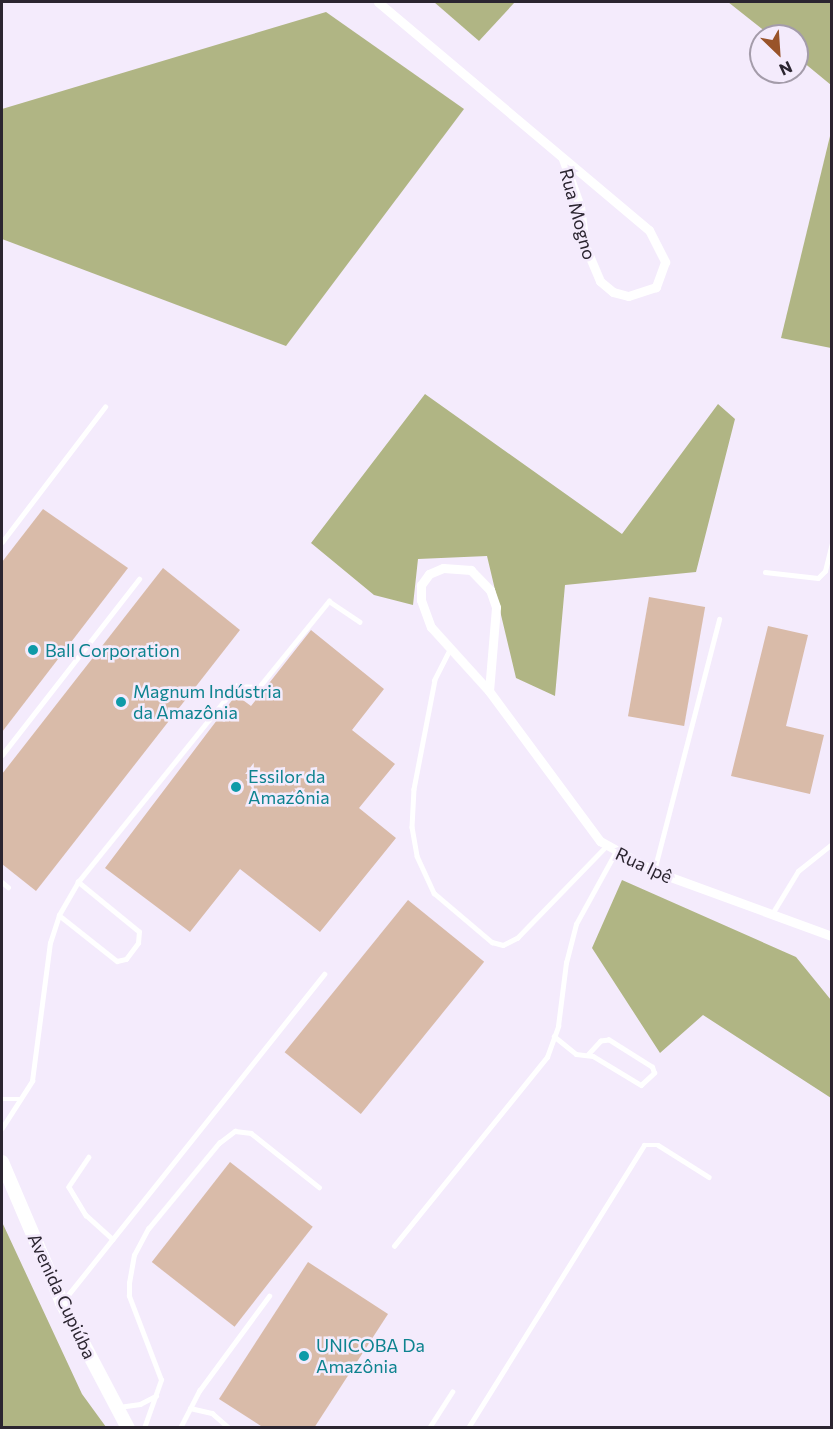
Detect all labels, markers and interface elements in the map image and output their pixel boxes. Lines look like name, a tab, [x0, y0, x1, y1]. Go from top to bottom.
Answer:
north arrow	[749, 24, 809, 84]
text: N	[777, 58, 795, 80]
street label: Rua Mogno	[555, 166, 601, 262]
place label: Ball Corporation	[45, 639, 180, 661]
marker: Ball Corporation	[26, 643, 40, 657]
place label: Magnum Indústria da Amazônia	[133, 681, 281, 724]
marker: Magnum Indústria da Amazônia	[114, 695, 128, 709]
place label: Essilor da Amazônia	[248, 766, 330, 808]
marker: Essilor da Amazônia	[229, 780, 243, 794]
street label: Rua Ipê	[612, 843, 676, 887]
street label: Avenida Cupiúba	[23, 1230, 101, 1362]
place label: UNICOBA Da Amazônia	[316, 1335, 425, 1378]
marker: UNICOBA Da Amazônia	[297, 1349, 311, 1363]

